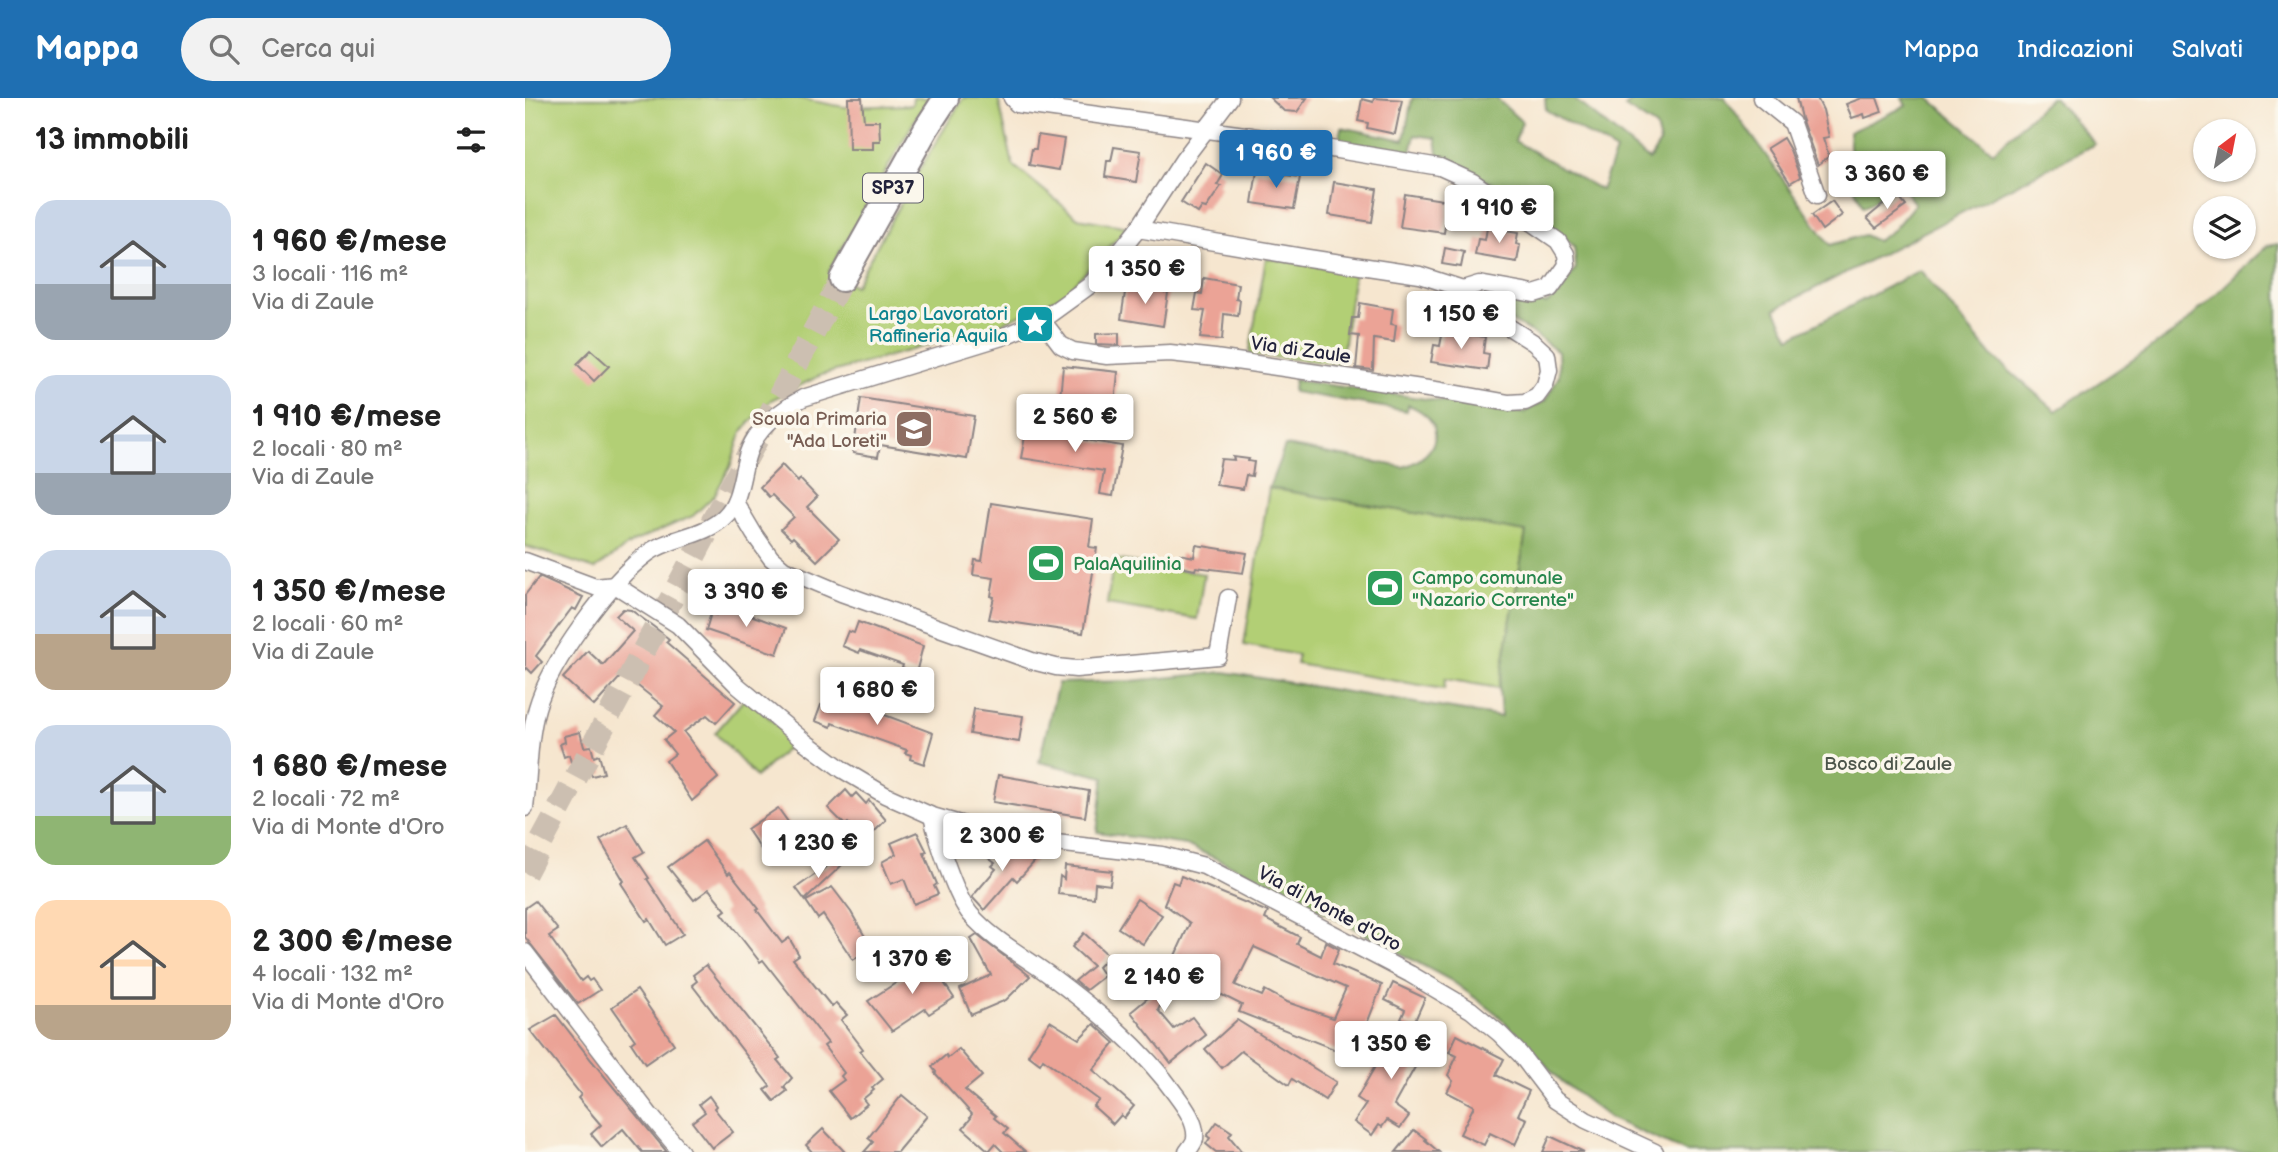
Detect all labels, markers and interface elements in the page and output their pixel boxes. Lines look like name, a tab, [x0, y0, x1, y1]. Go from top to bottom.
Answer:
search box	[181, 18, 671, 81]
text: Mappa	[35, 29, 139, 69]
icon: search	[205, 30, 243, 68]
text: Cerca qui	[261, 34, 375, 65]
text: Mappa	[1903, 35, 1979, 64]
text: Indicazioni	[2017, 35, 2134, 64]
text: Salvati	[2172, 35, 2243, 64]
north arrow	[2193, 119, 2256, 182]
map controls	[2193, 119, 2256, 259]
icon: filters	[452, 121, 490, 159]
text: 13 immobili	[35, 122, 189, 158]
pin: 1 960 €	[1211, 130, 1341, 190]
text: 1 960 €	[1235, 139, 1317, 167]
pin: 3 360 €	[1822, 152, 1952, 211]
text: 3 360 €	[1845, 160, 1929, 188]
road number: SP37	[863, 174, 923, 202]
pin: 1 910 €	[1434, 186, 1564, 245]
text: 1 910 €	[1461, 194, 1537, 222]
button: layers	[2193, 196, 2256, 259]
text: 1 960 €/mese	[252, 224, 447, 260]
icon: home	[91, 228, 175, 312]
pin: 1 350 €	[1080, 246, 1210, 306]
text: 1 350 €	[1105, 255, 1185, 283]
text: 3 locali · 116 m²	[252, 260, 408, 288]
text: Via di Zaule	[252, 288, 374, 316]
pin: 1 150 €	[1396, 292, 1526, 351]
text: 1 150 €	[1423, 300, 1499, 328]
place label: Largo Lavoratori Raffineria Aquila	[868, 303, 1008, 348]
place icon: Largo Lavoratori Raffineria Aquila	[1014, 303, 1056, 345]
street label: Via di Zaule	[1249, 332, 1352, 369]
pin: 2 560 €	[1010, 394, 1140, 454]
text: 1 910 €/mese	[252, 399, 441, 435]
icon: home	[91, 403, 175, 487]
text: 2 560 €	[1032, 403, 1118, 431]
place label: Scuola Primaria "Ada Loreti"	[752, 408, 887, 453]
school or university icon: Scuola Primaria "Ada Loreti"	[893, 408, 935, 450]
text: 2 locali · 80 m²	[252, 435, 403, 463]
text: Via di Zaule	[252, 463, 374, 491]
sports icon: PalaAquilinia	[1025, 542, 1067, 584]
place label: PalaAquilinia	[1073, 553, 1182, 576]
sports icon: Campo comunale "Nazario Corrente"	[1364, 567, 1406, 609]
place label: Campo comunale "Nazario Corrente"	[1412, 567, 1574, 612]
pin: 3 390 €	[681, 570, 811, 629]
text: 1 350 €/mese	[252, 574, 446, 610]
icon: home	[91, 578, 175, 662]
text: 3 390 €	[704, 578, 788, 606]
text: 2 locali · 60 m²	[252, 610, 403, 638]
text: Via di Zaule	[252, 638, 374, 666]
pin: 1 680 €	[812, 668, 942, 727]
text: 1 680 €	[836, 676, 918, 704]
text: 1 680 €/mese	[252, 749, 447, 785]
icon: home	[91, 753, 175, 837]
park label: Bosco di Zaule	[1824, 753, 1952, 776]
text: 2 locali · 72 m²	[252, 785, 400, 813]
text: Via di Monte d'Oro	[252, 813, 444, 841]
pin: 2 300 €	[937, 814, 1067, 873]
pin: 1 230 €	[753, 820, 883, 880]
text: 2 300 €	[959, 822, 1045, 850]
text: 1 230 €	[778, 829, 858, 857]
street label: Via di Monte d'Oro	[1254, 862, 1405, 957]
text: 2 300 €/mese	[252, 924, 453, 960]
icon: home	[91, 928, 175, 1012]
pin: 1 370 €	[847, 936, 977, 996]
text: 1 370 €	[872, 945, 952, 973]
pin: 2 140 €	[1099, 954, 1229, 1014]
text: 4 locali · 132 m²	[252, 960, 413, 988]
text: 2 140 €	[1123, 963, 1205, 991]
text: Via di Monte d'Oro	[252, 988, 444, 1016]
pin: 1 350 €	[1326, 1021, 1456, 1081]
text: 1 350 €	[1351, 1030, 1431, 1058]

